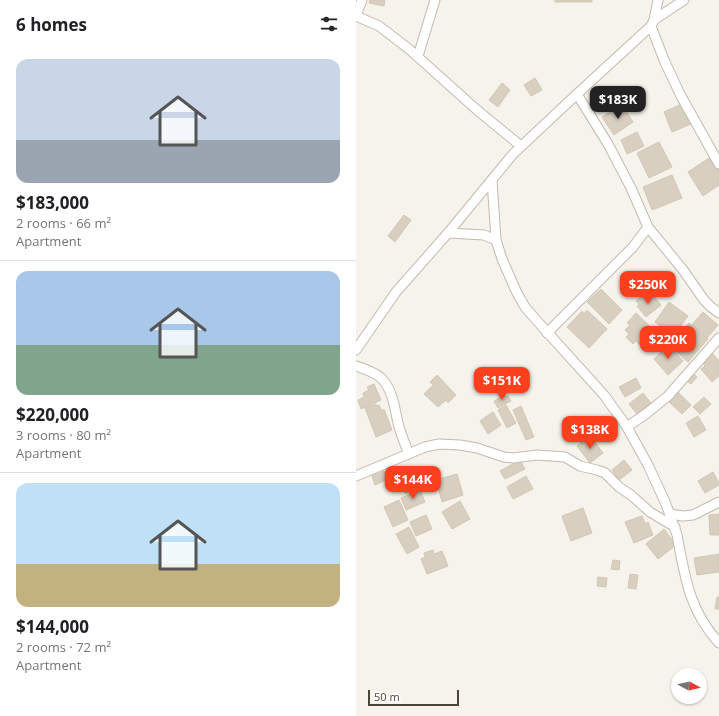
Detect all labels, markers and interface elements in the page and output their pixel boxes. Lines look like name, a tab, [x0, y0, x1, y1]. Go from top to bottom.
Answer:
text: 6 homes	[16, 13, 87, 36]
icon: filters	[318, 13, 340, 35]
icon: home	[142, 85, 214, 157]
pin: $183K	[590, 86, 646, 120]
text: $183K	[599, 90, 637, 108]
text: $183,000	[16, 191, 89, 214]
text: 2 rooms · 66 m²	[16, 214, 111, 232]
text: Apartment	[16, 232, 81, 250]
pin: $250K	[620, 271, 676, 305]
text: $250K	[629, 275, 667, 293]
icon: home	[142, 297, 214, 369]
pin: $220K	[640, 326, 696, 360]
text: $220K	[649, 330, 687, 348]
pin: $151K	[474, 367, 530, 401]
text: $151K	[483, 371, 521, 389]
text: $220,000	[16, 403, 89, 426]
pin: $138K	[562, 416, 618, 450]
text: $138K	[571, 420, 609, 438]
text: 3 rooms · 80 m²	[16, 426, 111, 444]
text: Apartment	[16, 444, 81, 462]
pin: $144K	[385, 466, 441, 500]
text: $144K	[394, 470, 432, 488]
icon: home	[142, 509, 214, 581]
text: $144,000	[16, 615, 89, 638]
text: 2 rooms · 72 m²	[16, 638, 111, 656]
text: Apartment	[16, 656, 81, 674]
north arrow	[671, 668, 707, 704]
map controls	[671, 668, 707, 704]
scale bar	[368, 688, 459, 707]
text: 50 m	[374, 689, 400, 704]

